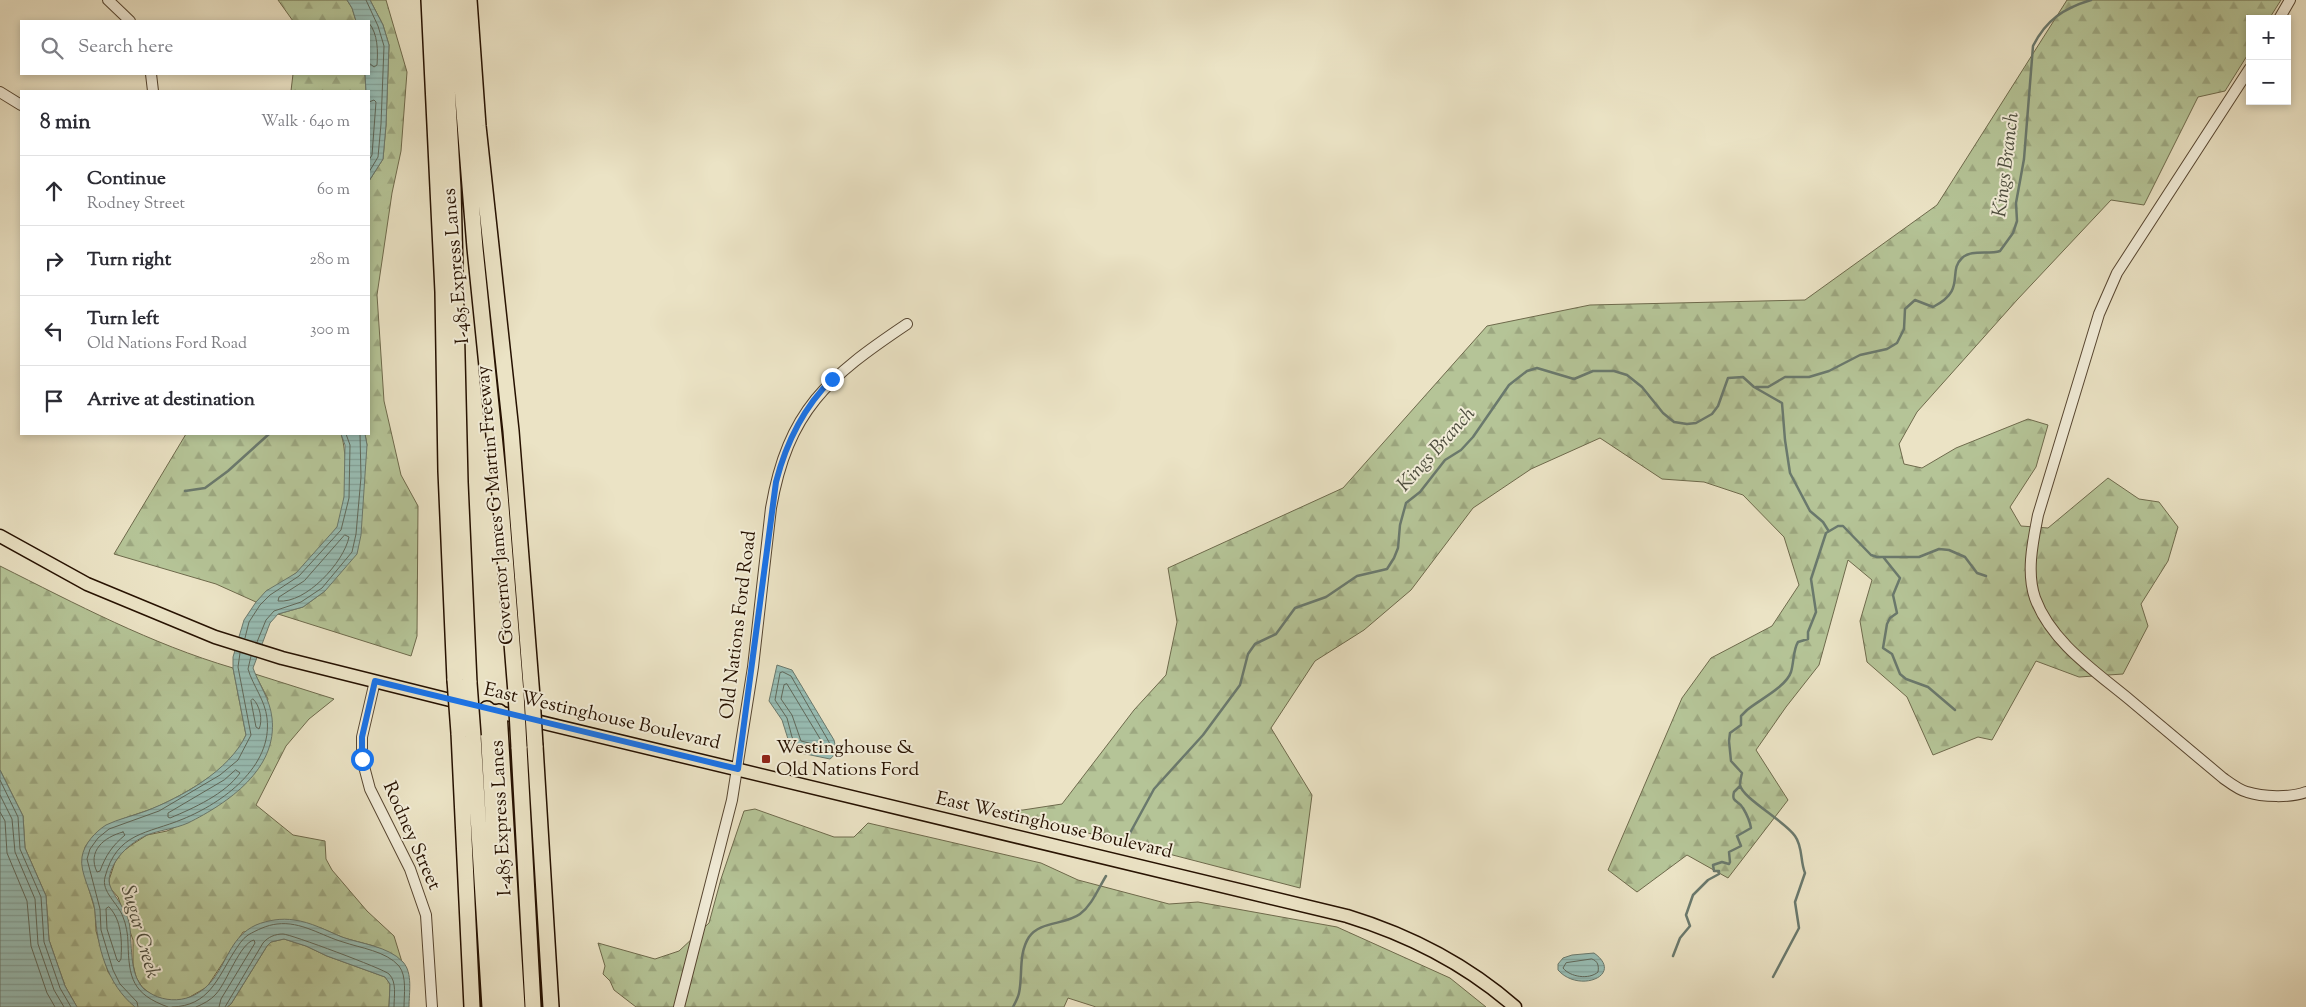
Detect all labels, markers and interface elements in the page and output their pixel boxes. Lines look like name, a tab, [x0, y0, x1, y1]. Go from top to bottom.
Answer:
map controls	[2246, 15, 2291, 105]
button: +	[2246, 15, 2291, 60]
search box	[20, 20, 370, 75]
icon: search	[38, 34, 66, 62]
text: Search here	[78, 34, 173, 61]
button: −	[2246, 60, 2291, 105]
text: 8 min	[40, 108, 91, 138]
text: Walk · 640 m	[261, 111, 350, 134]
water label: Kings Branch	[1986, 111, 2028, 219]
text: Continue	[87, 166, 166, 193]
icon: ahead	[40, 177, 68, 205]
text: 60 m	[317, 179, 350, 202]
street label: I-485 Express Lanes	[437, 187, 477, 345]
text: Rodney Street	[87, 193, 185, 216]
icon: right	[40, 247, 68, 275]
text: Turn right	[87, 247, 171, 274]
text: 280 m	[309, 249, 350, 272]
text: Turn left	[87, 306, 159, 333]
icon: left	[40, 317, 68, 345]
text: 300 m	[310, 319, 350, 342]
text: Old Nations Ford Road	[87, 333, 247, 356]
street label: Governor James G Martin Freeway	[470, 364, 522, 646]
route end	[821, 368, 844, 391]
icon: arrive	[40, 387, 68, 415]
text: Arrive at destination	[87, 387, 255, 414]
water label: Kings Branch	[1391, 401, 1483, 499]
street label: Old Nations Ford Road	[714, 529, 764, 721]
street label: East Westinghouse Boulevard	[481, 677, 723, 757]
place label: Westinghouse & Old Nations Ford	[776, 735, 919, 784]
street label: I-485 Express Lanes	[484, 739, 520, 897]
route start	[351, 748, 374, 771]
marker: Westinghouse & Old Nations Ford	[760, 753, 772, 765]
street label: Rodney Street	[375, 777, 447, 895]
street label: East Westinghouse Boulevard	[933, 786, 1175, 866]
water label: Sugar Creek	[112, 882, 166, 982]

